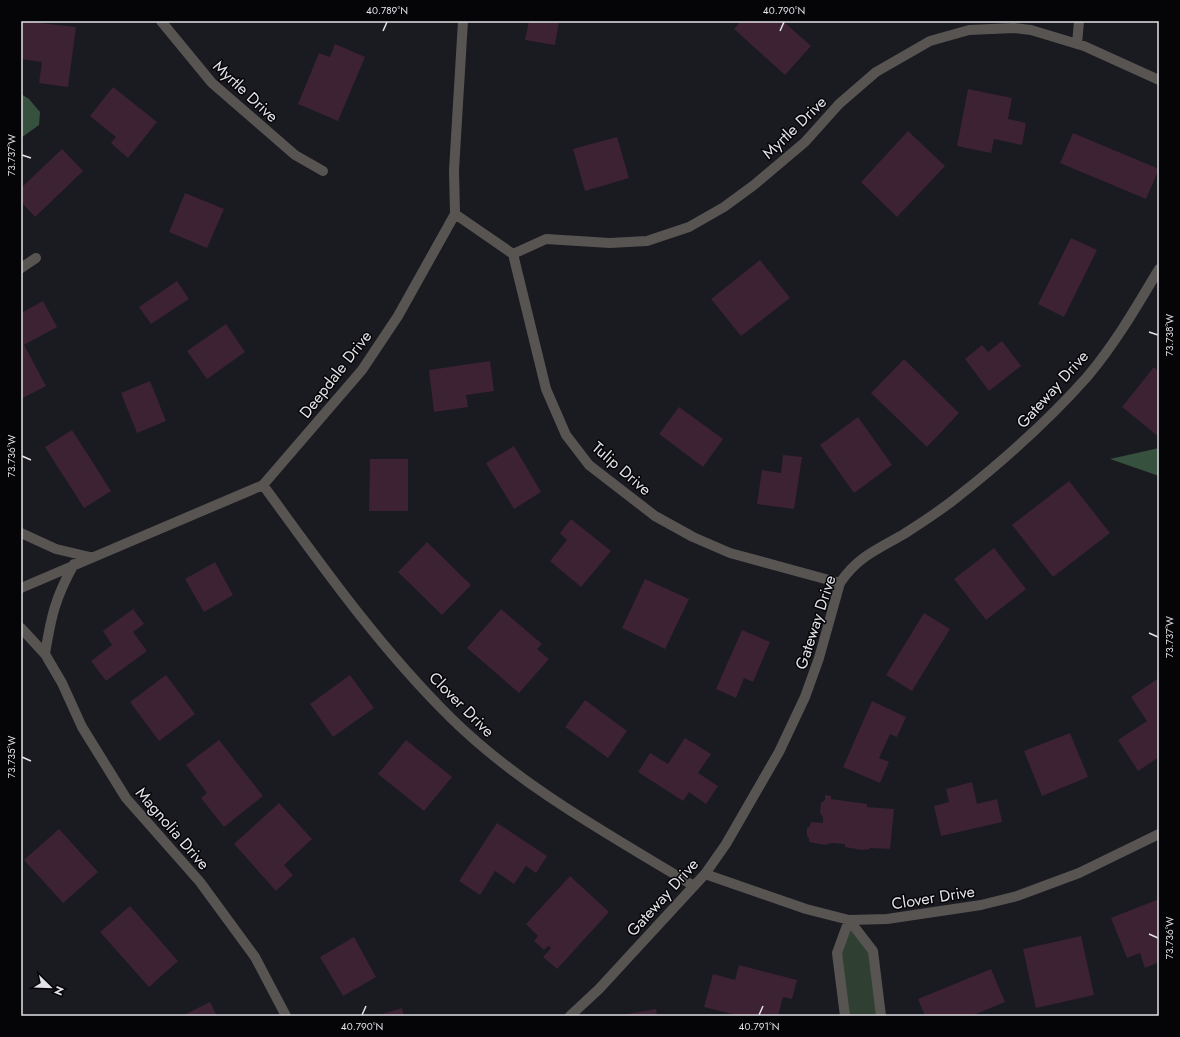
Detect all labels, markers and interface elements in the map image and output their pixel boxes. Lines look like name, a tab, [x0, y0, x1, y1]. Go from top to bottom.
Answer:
text: 40.789°N	[366, 3, 408, 18]
text: 40.790°N	[763, 3, 805, 18]
street label: Myrtle Drive	[208, 55, 283, 128]
street label: Myrtle Drive	[757, 91, 832, 164]
text: 73.737°W	[4, 134, 19, 176]
text: 73.738°W	[1162, 314, 1177, 356]
street label: Deepdale Drive	[294, 326, 377, 423]
street label: Gateway Drive	[1011, 345, 1094, 433]
text: 73.736°W	[4, 435, 19, 477]
street label: Tulip Drive	[587, 436, 656, 501]
street label: Gateway Drive	[789, 572, 842, 672]
text: 73.737°W	[1162, 616, 1177, 658]
street label: Clover Drive	[424, 667, 499, 742]
text: 73.735°W	[4, 736, 19, 778]
street label: Magnolia Drive	[130, 782, 215, 875]
street label: Gateway Drive	[621, 853, 704, 941]
street label: Clover Drive	[890, 880, 976, 915]
text: 73.736°W	[1162, 917, 1177, 959]
north arrow	[30, 967, 70, 1007]
text: N	[50, 984, 68, 998]
text: 40.790°N	[341, 1019, 383, 1034]
text: 40.791°N	[739, 1019, 779, 1034]

